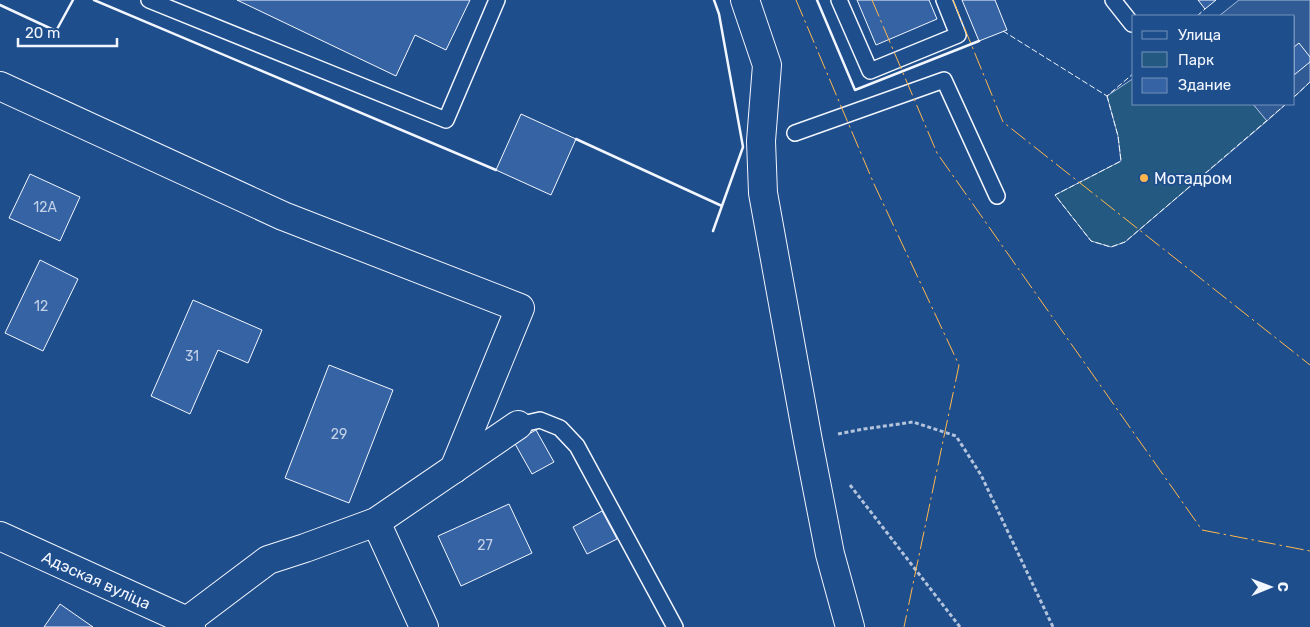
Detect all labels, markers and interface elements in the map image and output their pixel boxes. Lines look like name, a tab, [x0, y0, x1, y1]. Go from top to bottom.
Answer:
scale bar	[18, 15, 116, 47]
legend	[1132, 15, 1295, 105]
text: 20 m	[25, 24, 60, 42]
text: Улица	[1178, 26, 1221, 44]
text: Парк	[1178, 51, 1214, 69]
text: Здание	[1178, 76, 1231, 94]
place label: Мотадром	[1154, 169, 1232, 188]
marker: Мотадром	[1138, 172, 1150, 184]
house number: 12А	[33, 199, 57, 216]
house number: 12	[34, 298, 48, 315]
house number: 31	[185, 348, 199, 365]
house number: 29	[331, 426, 347, 443]
house number: 27	[477, 537, 493, 554]
street label: Адэская вуліца	[39, 547, 154, 613]
north arrow	[1245, 562, 1295, 612]
text: С	[1274, 582, 1291, 592]

